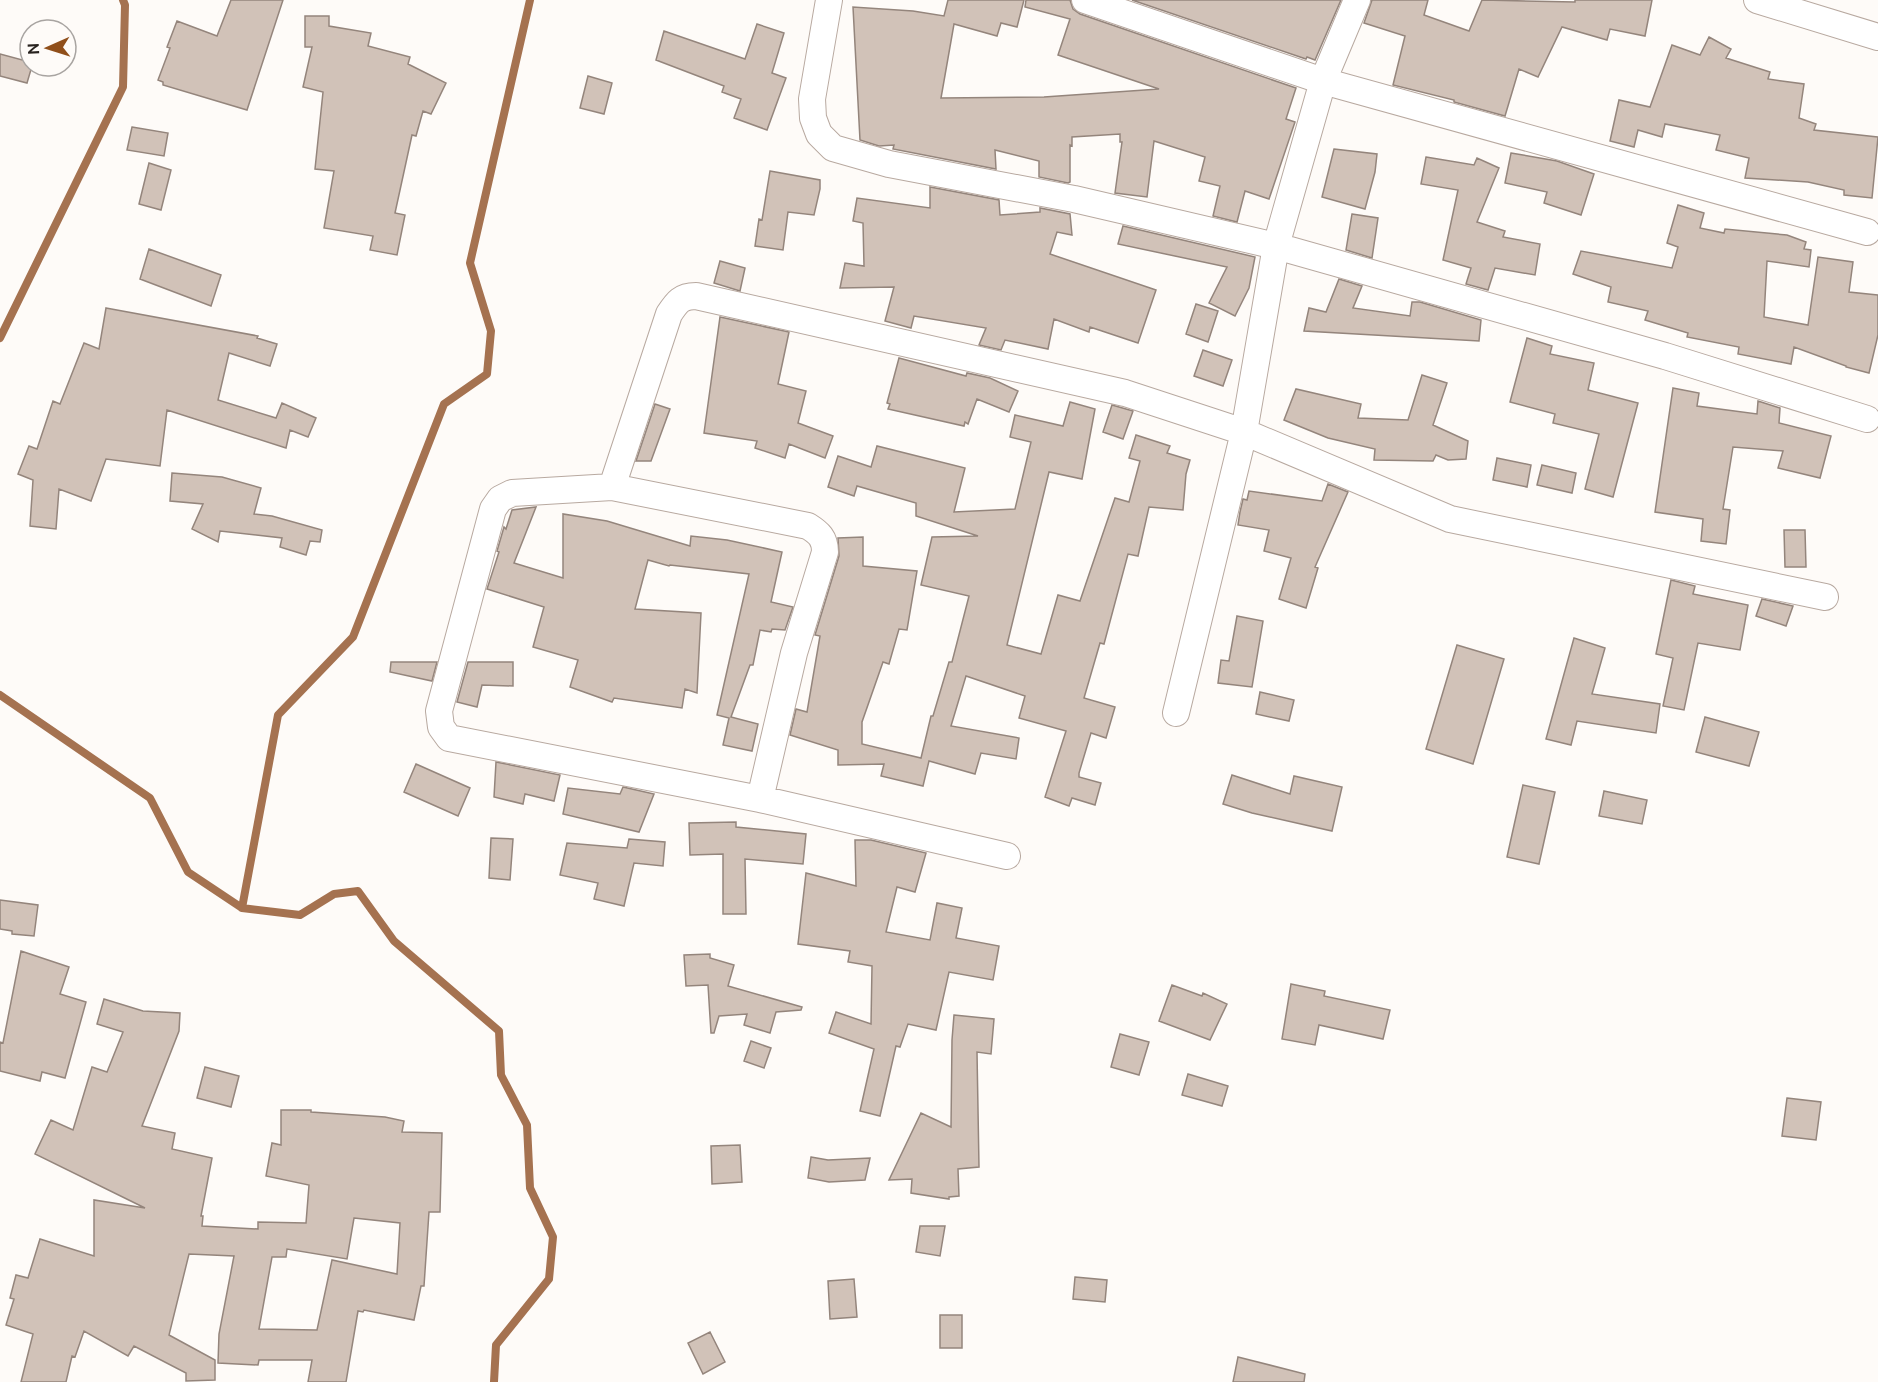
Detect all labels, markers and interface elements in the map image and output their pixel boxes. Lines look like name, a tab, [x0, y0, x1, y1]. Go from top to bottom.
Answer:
north arrow	[18, 18, 78, 78]
text: N	[24, 42, 42, 55]

